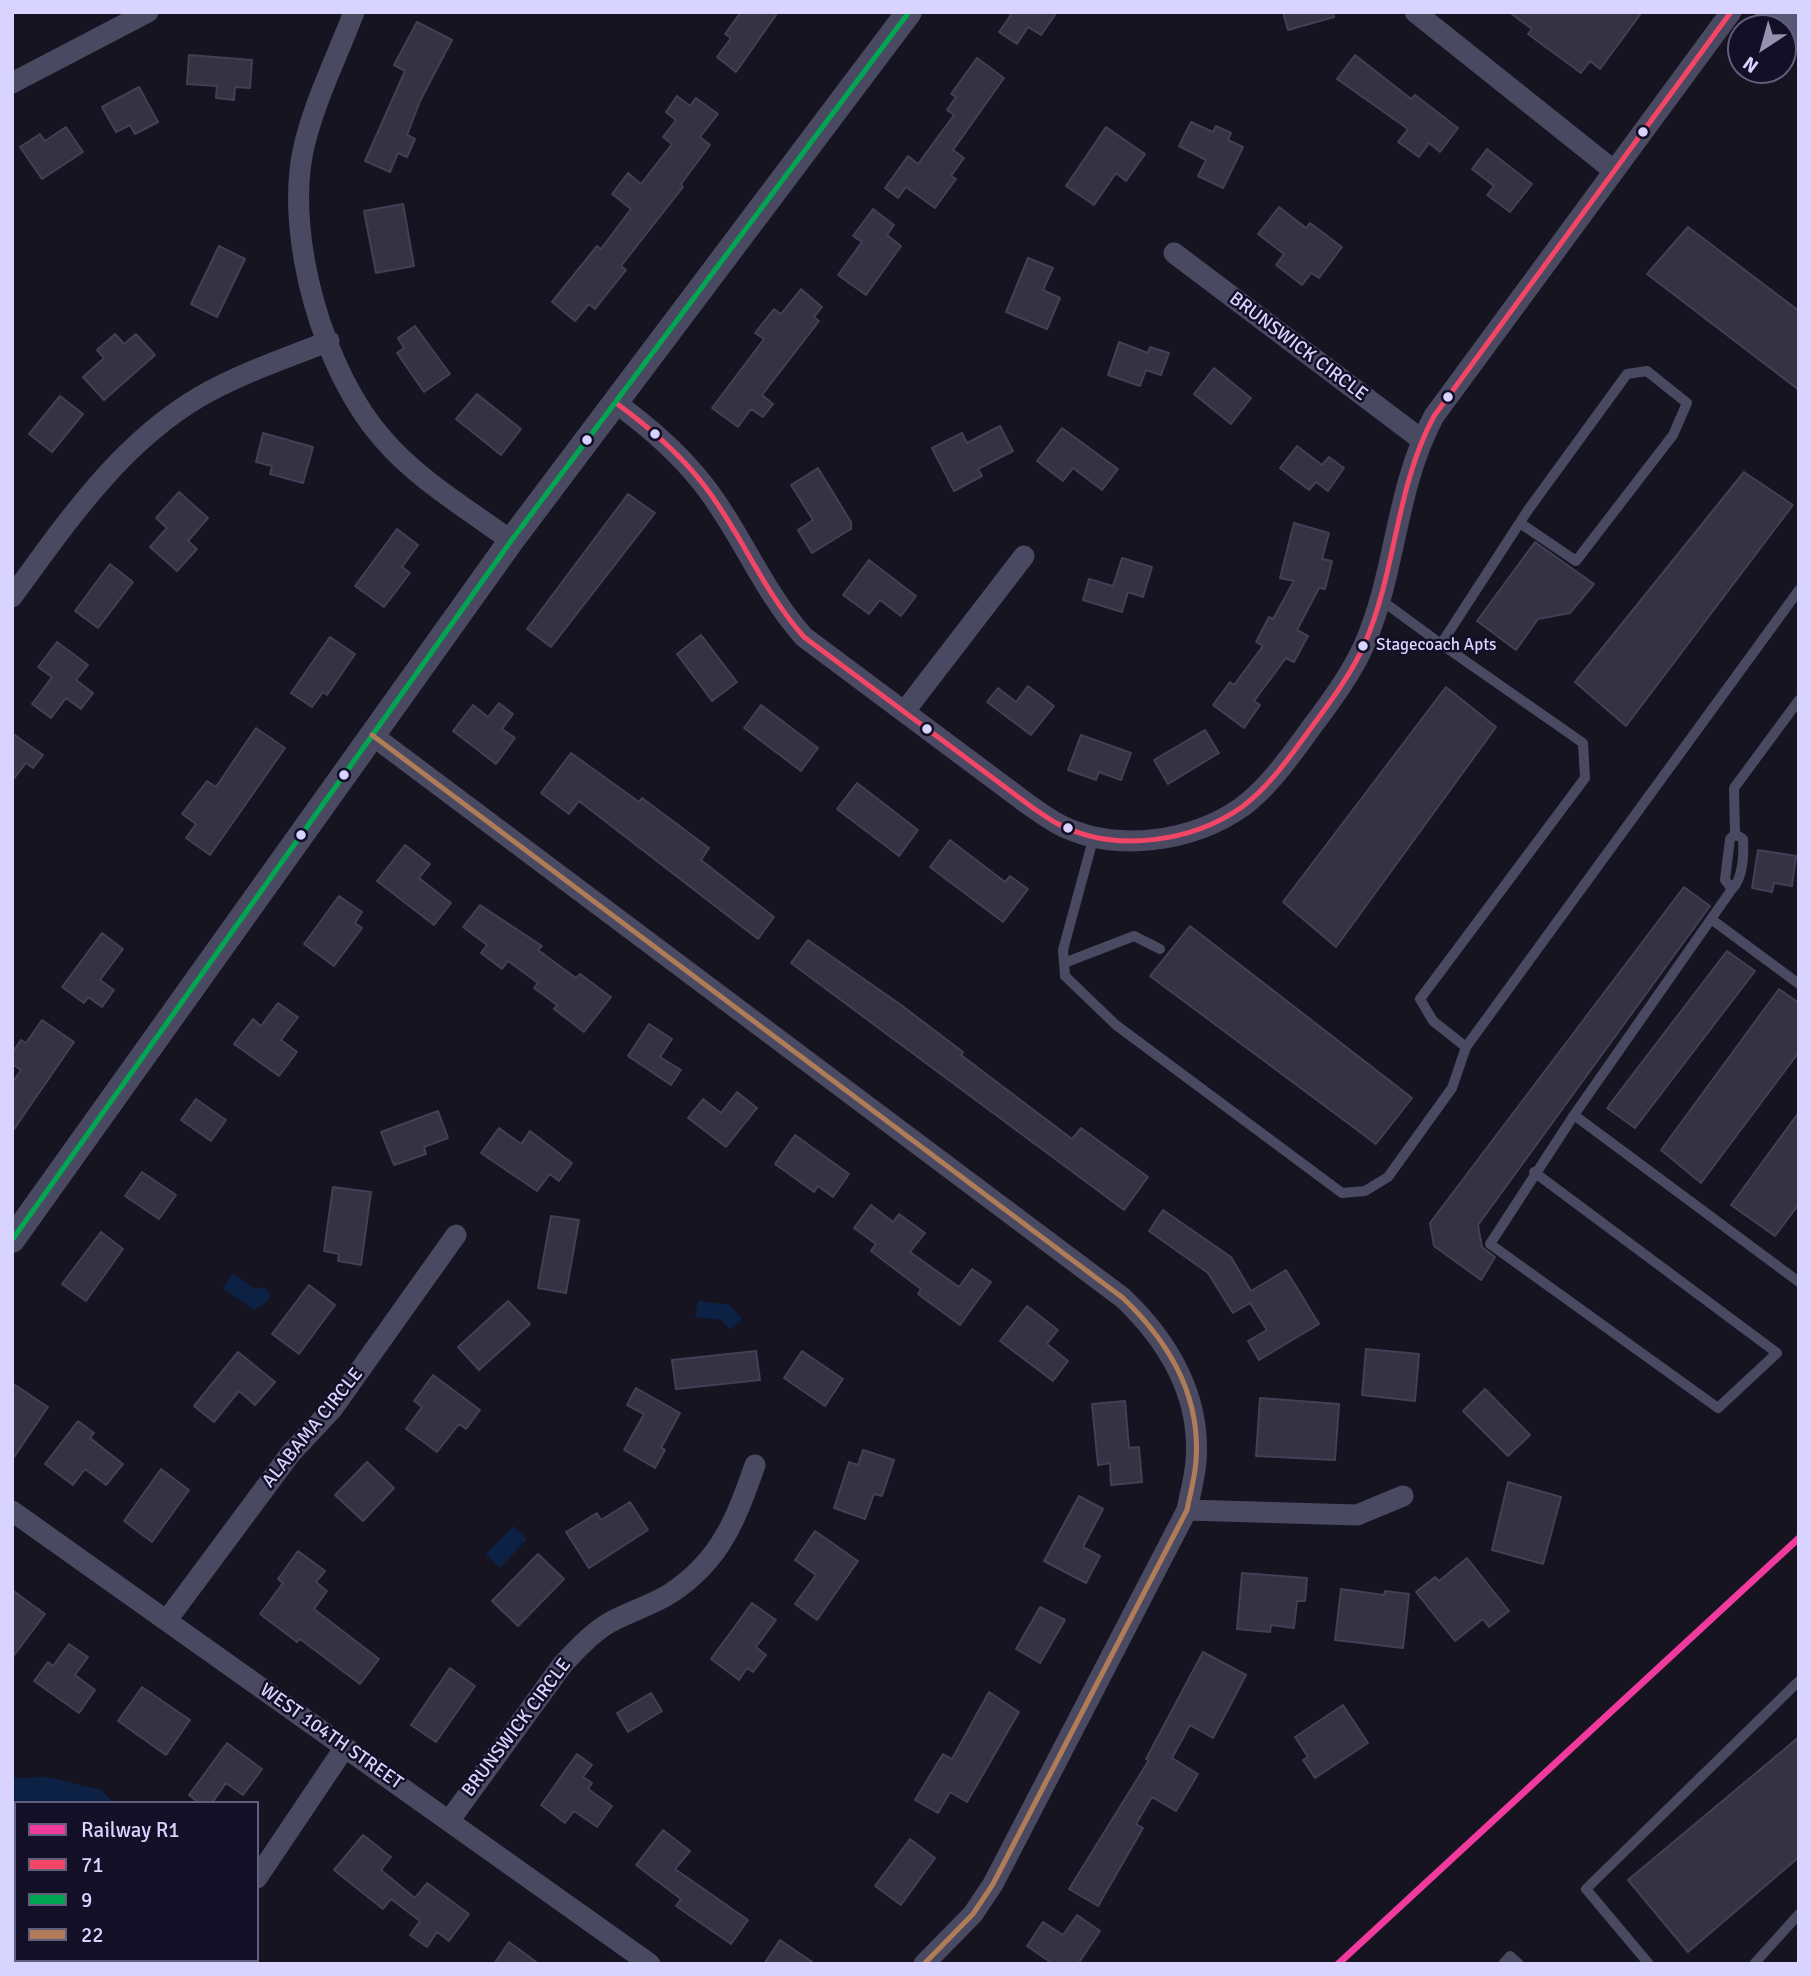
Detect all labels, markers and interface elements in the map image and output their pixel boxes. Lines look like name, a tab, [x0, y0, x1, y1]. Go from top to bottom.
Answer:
north arrow	[1727, 14, 1797, 84]
text: N	[1738, 51, 1763, 78]
unlabelled marker	[1636, 125, 1650, 139]
street label: BRUNSWICK CIRCLE	[1224, 288, 1372, 406]
unlabelled marker	[1441, 390, 1455, 404]
unlabelled marker	[648, 427, 662, 441]
unlabelled marker	[580, 433, 594, 447]
place label: Stagecoach Apts	[1376, 636, 1497, 656]
marker: Stagecoach Apts	[1356, 639, 1370, 653]
unlabelled marker	[920, 722, 934, 736]
unlabelled marker	[337, 768, 351, 782]
unlabelled marker	[1061, 821, 1075, 835]
unlabelled marker	[294, 828, 308, 842]
street label: ALABAMA CIRCLE	[258, 1364, 368, 1492]
street label: BRUNSWICK CIRCLE	[458, 1654, 576, 1802]
street label: WEST 104TH STREET	[255, 1679, 407, 1795]
legend	[14, 1801, 259, 1962]
text: Railway R1	[81, 1817, 180, 1843]
text: 71	[81, 1852, 104, 1878]
text: 9	[81, 1887, 92, 1913]
text: 22	[81, 1922, 104, 1948]

